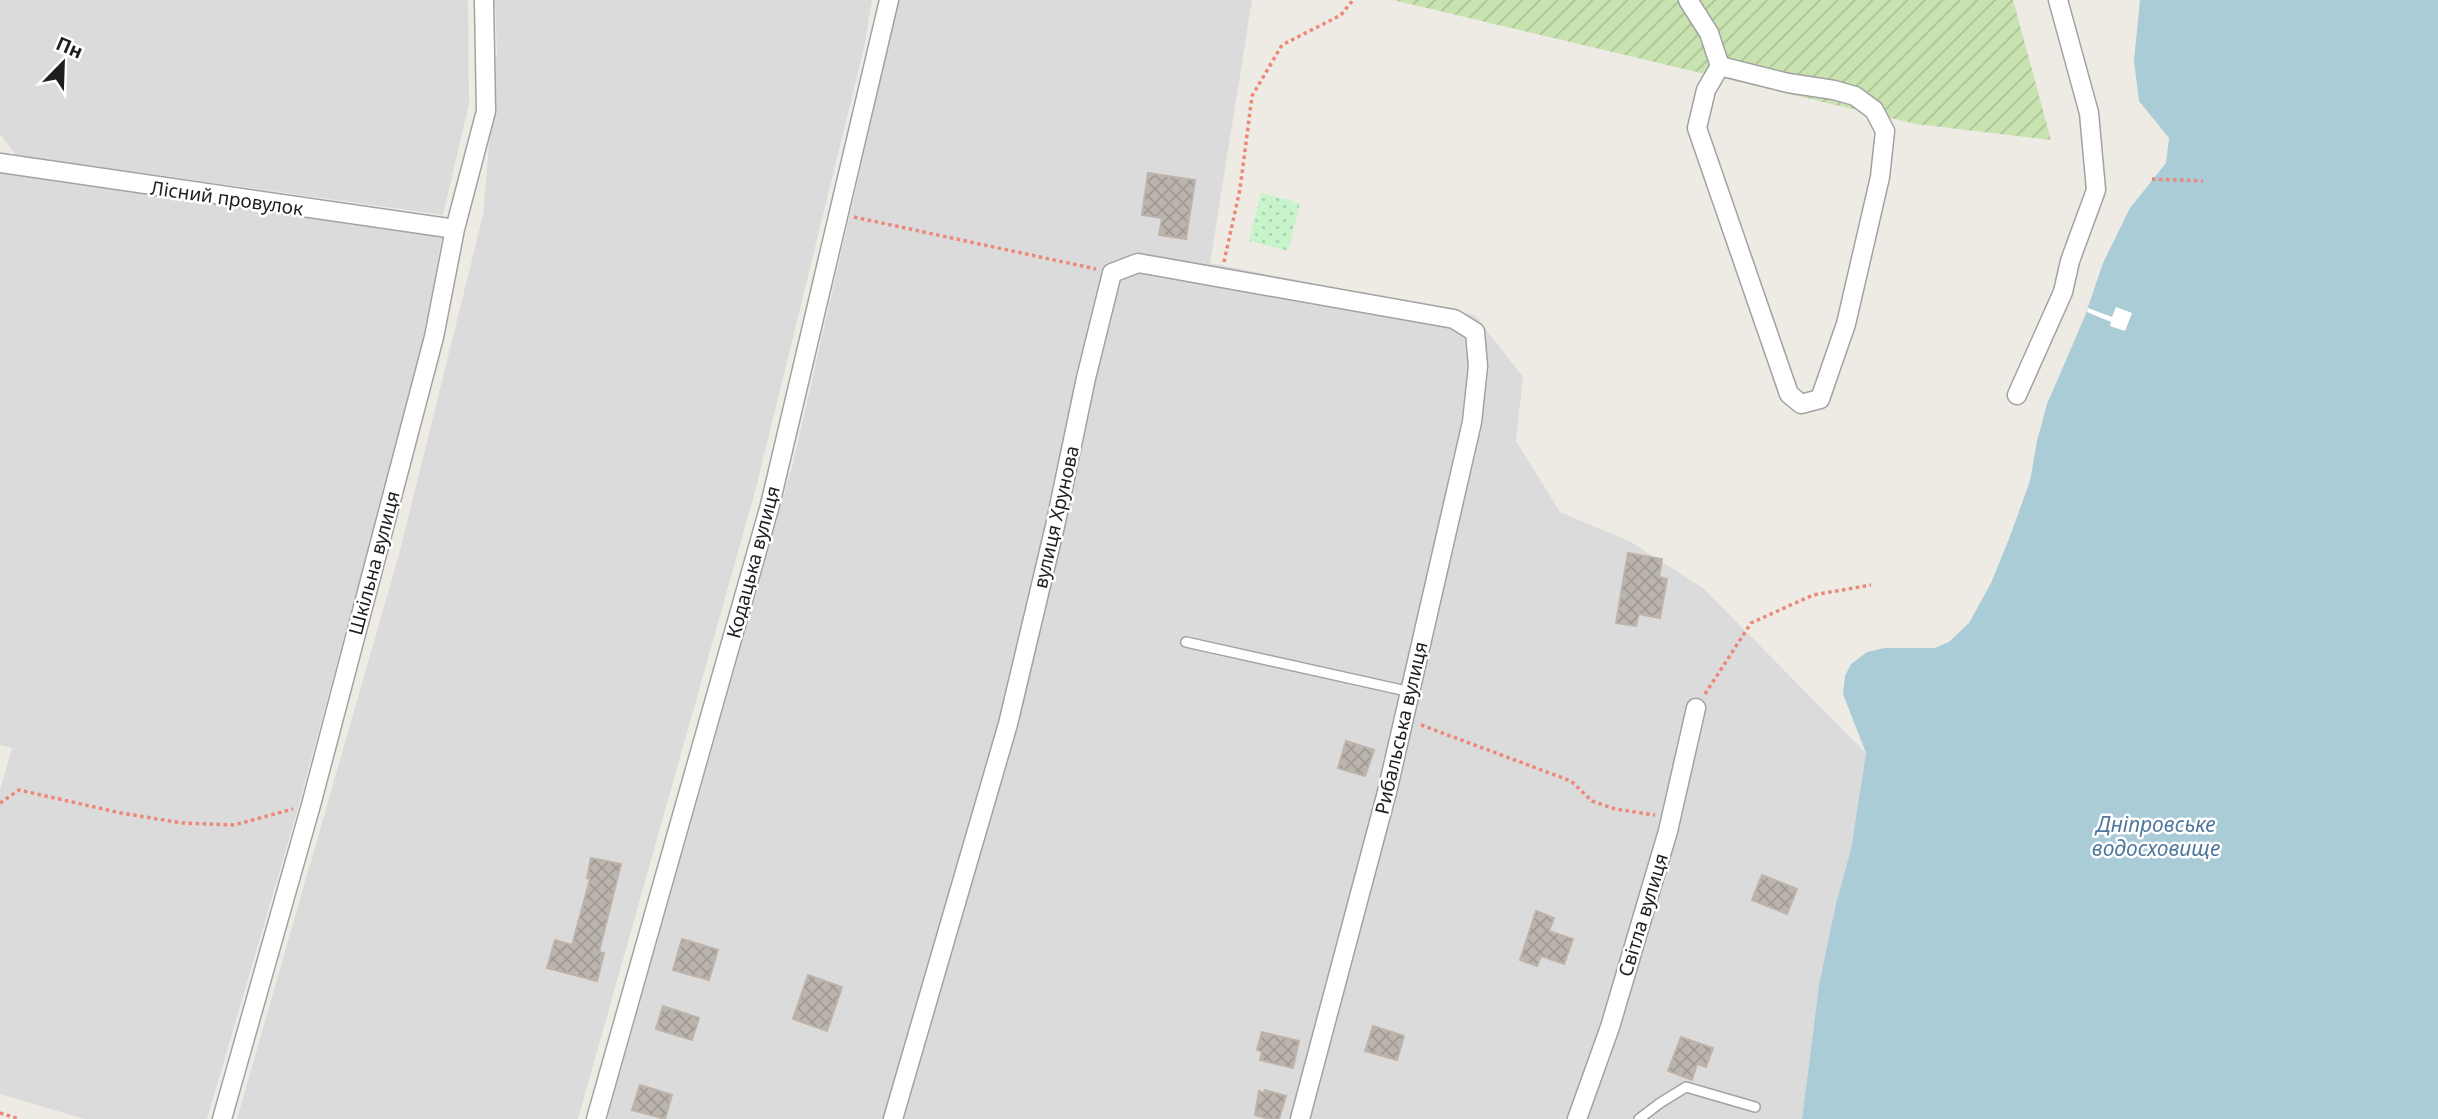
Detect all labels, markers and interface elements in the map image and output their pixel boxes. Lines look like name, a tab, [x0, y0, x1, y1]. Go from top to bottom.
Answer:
north arrow	[28, 28, 98, 98]
text: Пн	[52, 30, 87, 65]
street label: Лісний провулок	[149, 174, 305, 222]
street label: вулиця Хрунова	[1027, 443, 1085, 591]
street label: Кодацька вулиця	[720, 483, 786, 641]
street label: Шкільна вулиця	[342, 488, 406, 638]
street label: Рибальська вулиця	[1368, 639, 1434, 817]
water label: Дніпровське водосховище	[2092, 810, 2220, 862]
street label: Світла вулиця	[1612, 850, 1674, 980]

